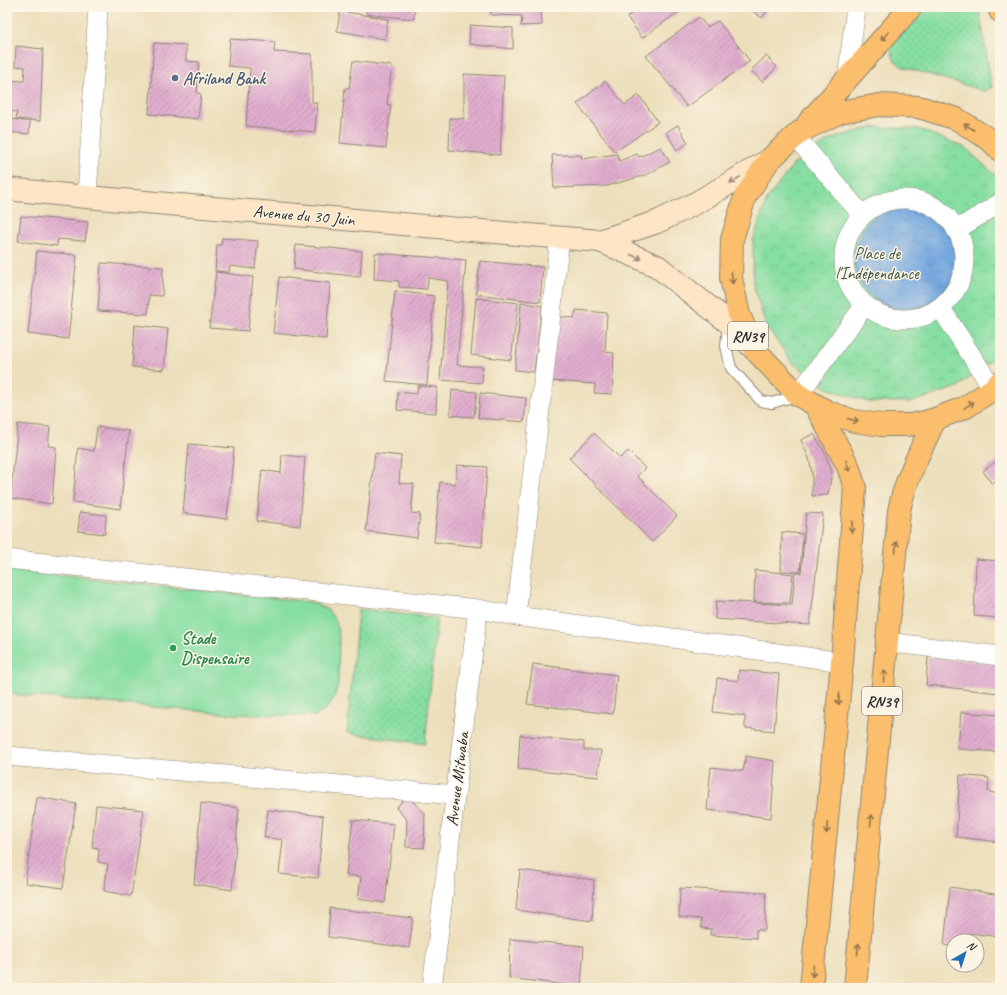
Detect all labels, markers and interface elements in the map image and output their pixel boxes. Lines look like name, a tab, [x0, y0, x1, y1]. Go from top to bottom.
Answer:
one-way arrow	[880, 31, 889, 41]
place label: Afriland Bank	[183, 68, 267, 89]
marker: Afriland Bank	[170, 73, 180, 83]
one-way arrow	[963, 122, 975, 130]
one-way arrow	[729, 177, 741, 185]
street label: Avenue du 30 Juin	[252, 201, 357, 231]
park label: Place de l'Indépendance	[835, 243, 920, 284]
one-way arrow	[629, 254, 641, 261]
one-way arrow	[728, 271, 735, 284]
road number: RN39	[728, 322, 768, 350]
one-way arrow	[964, 400, 975, 409]
one-way arrow	[846, 417, 859, 424]
one-way arrow	[844, 459, 852, 471]
one-way arrow	[848, 520, 855, 533]
one-way arrow	[892, 541, 900, 554]
place label: Stade Dispensaire	[181, 628, 250, 669]
marker: Stade Dispensaire	[168, 643, 178, 653]
one-way arrow	[880, 670, 888, 683]
road number: RN39	[862, 687, 902, 715]
one-way arrow	[835, 692, 843, 705]
street label: Avenue Mitwaba	[441, 729, 474, 827]
one-way arrow	[867, 814, 874, 827]
one-way arrow	[823, 821, 830, 834]
north arrow	[945, 933, 985, 973]
text: N	[964, 938, 980, 954]
one-way arrow	[855, 943, 862, 956]
one-way arrow	[809, 964, 817, 977]

